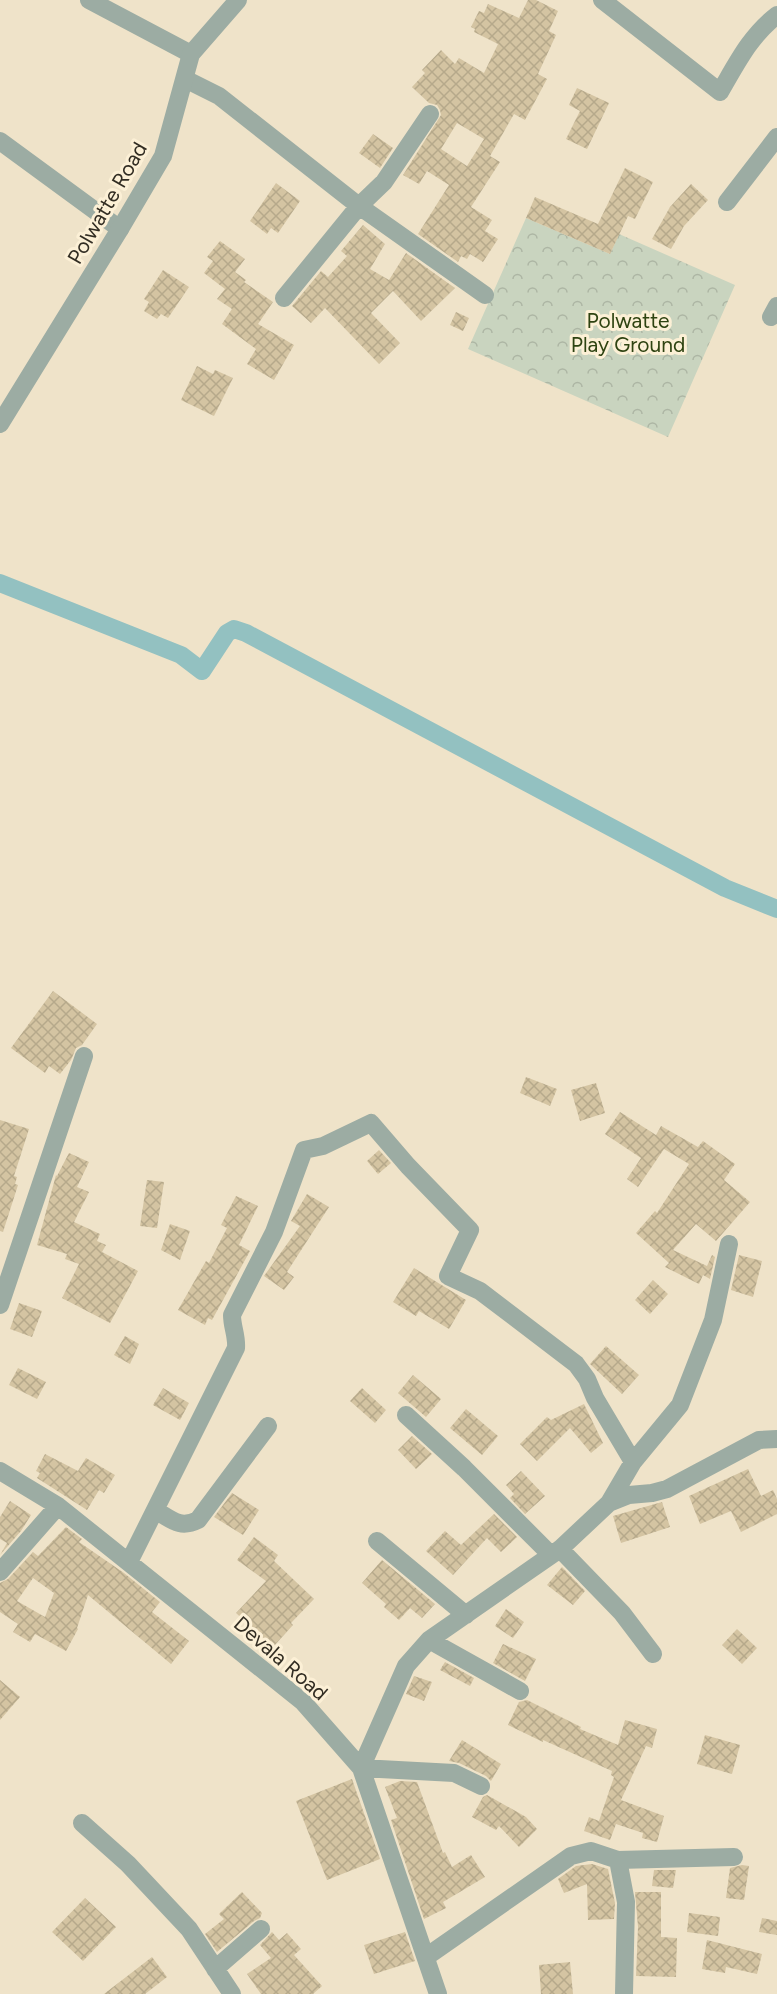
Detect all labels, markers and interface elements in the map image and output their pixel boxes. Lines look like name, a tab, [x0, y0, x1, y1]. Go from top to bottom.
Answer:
street label: Polwatte Road	[62, 138, 152, 268]
park label: Polwatte Play Ground	[571, 308, 685, 357]
street label: Devala Road	[229, 1611, 333, 1705]

